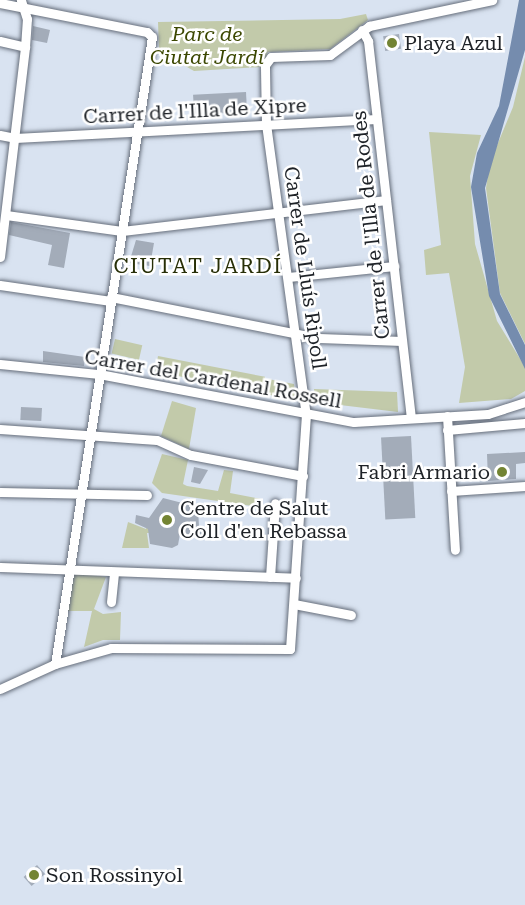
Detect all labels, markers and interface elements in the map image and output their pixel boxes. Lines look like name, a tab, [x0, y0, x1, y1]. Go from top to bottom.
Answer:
park label: Parc de Ciutat Jardí	[150, 22, 264, 69]
place label: Playa Azul	[404, 31, 503, 55]
marker: Playa Azul	[385, 36, 399, 50]
street label: Carrer de l'Illa de Xipre	[83, 93, 307, 129]
street label: Carrer de l'Illa de Rodes	[347, 110, 395, 340]
street label: Carrer de Lluís Ripoll	[279, 165, 331, 371]
district label: CIUTAT JARDÍ	[113, 253, 283, 279]
street label: Carrer del Cardenal Rossell	[83, 345, 343, 413]
place label: Fabri Armario	[357, 460, 490, 484]
marker: Fabri Armario	[495, 465, 509, 479]
place label: Centre de Salut Coll d'en Rebassa	[180, 496, 347, 543]
marker: Centre de Salut Coll d'en Rebassa	[158, 511, 176, 529]
place label: Son Rossinyol	[46, 863, 183, 887]
marker: Son Rossinyol	[27, 868, 41, 882]

